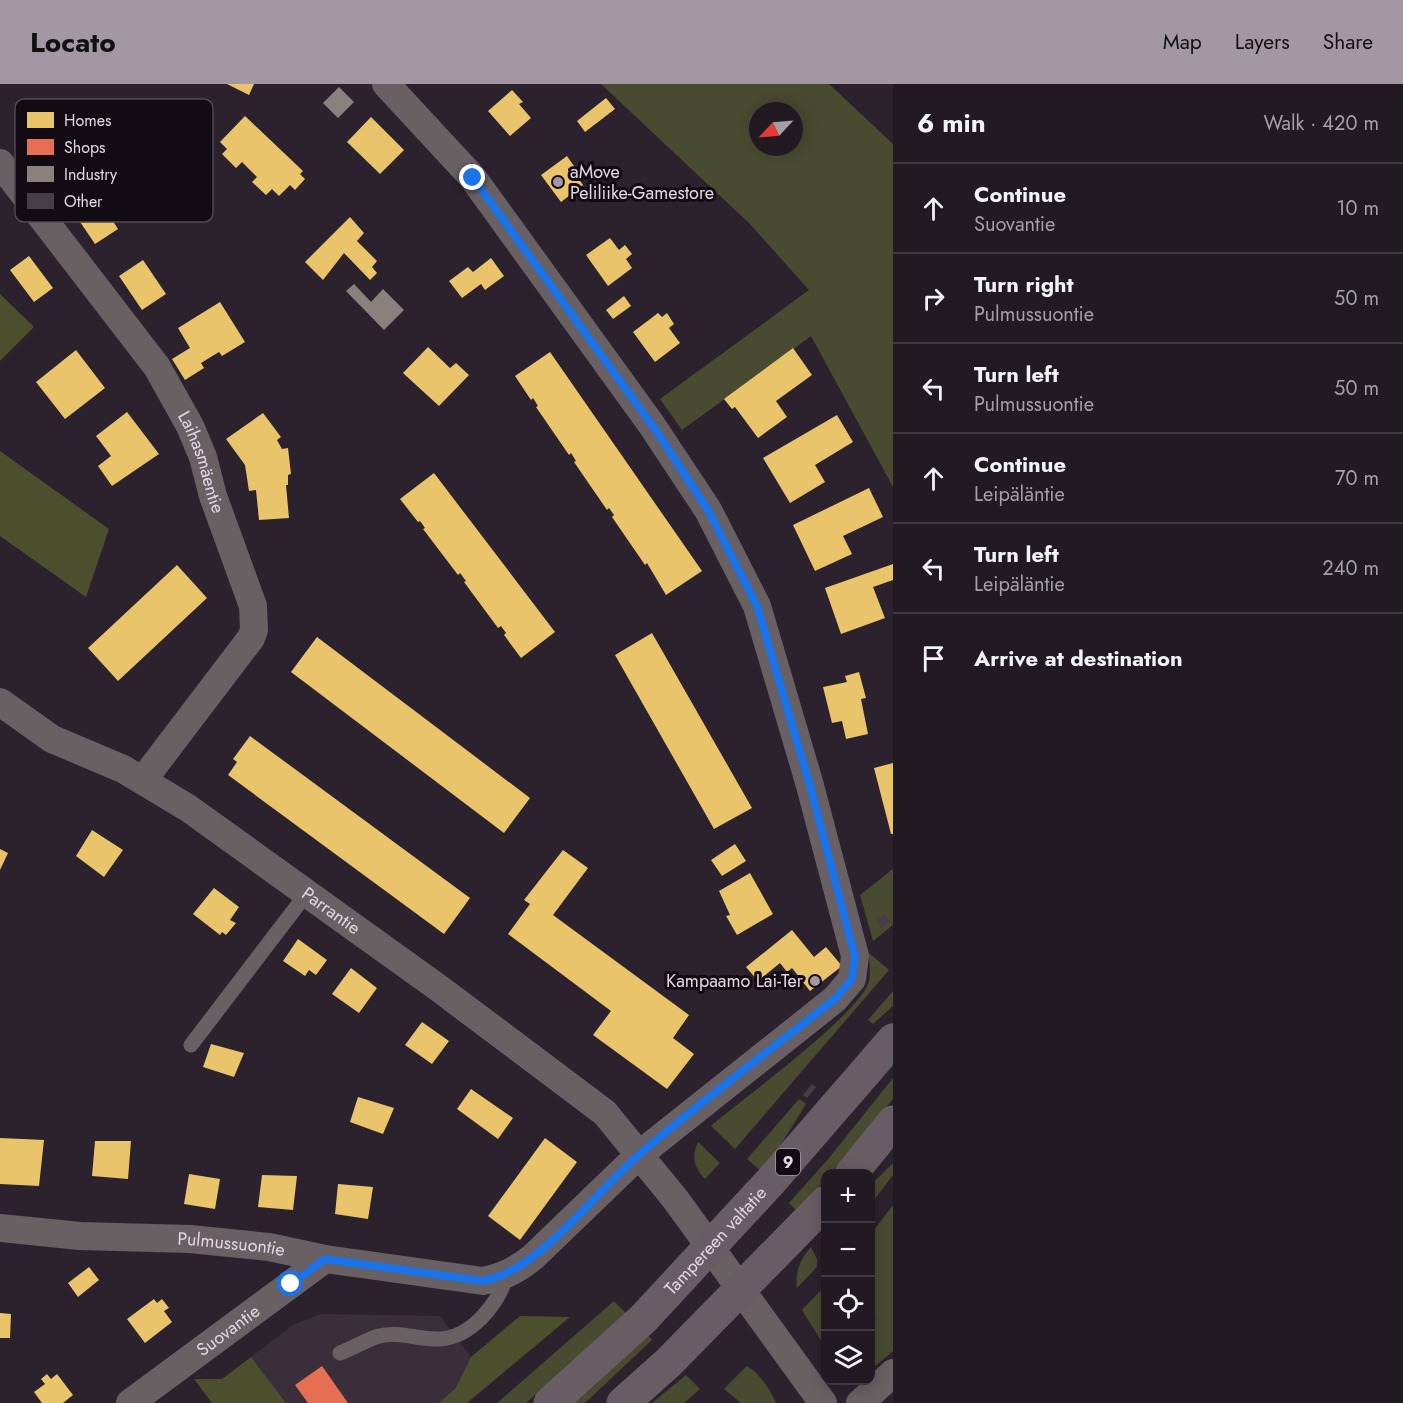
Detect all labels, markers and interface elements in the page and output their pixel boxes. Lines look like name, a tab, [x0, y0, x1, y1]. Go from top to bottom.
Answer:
text: Locato	[30, 22, 116, 63]
text: Map	[1163, 27, 1202, 57]
text: Layers	[1235, 27, 1290, 57]
text: Share	[1323, 27, 1373, 57]
legend	[15, 99, 213, 222]
north arrow	[749, 102, 803, 156]
text: 6 min	[917, 104, 986, 142]
text: Homes	[64, 109, 111, 132]
text: Walk · 420 m	[1264, 109, 1379, 138]
text: Shops	[64, 136, 105, 159]
place label: aMove Peliliike-Gamestore	[570, 159, 714, 206]
text: Industry	[64, 163, 118, 186]
route end	[459, 164, 485, 190]
marker: aMove Peliliike-Gamestore	[551, 175, 565, 189]
text: Continue	[974, 178, 1066, 210]
text: Other	[64, 190, 103, 213]
icon: ahead	[917, 192, 950, 225]
text: 10 m	[1336, 194, 1379, 223]
text: Suovantie	[974, 210, 1055, 239]
text: Turn right	[974, 268, 1074, 300]
icon: right	[917, 282, 950, 315]
text: 50 m	[1334, 284, 1379, 313]
text: Pulmussuontie	[974, 300, 1094, 329]
text: Turn left	[974, 358, 1059, 390]
icon: left	[917, 372, 950, 405]
text: 50 m	[1334, 374, 1379, 403]
text: Pulmussuontie	[974, 390, 1094, 419]
street label: Laihasmäentie	[171, 406, 231, 517]
text: Continue	[974, 448, 1066, 480]
icon: ahead	[917, 462, 950, 495]
text: 70 m	[1335, 464, 1379, 493]
text: Leipäläntie	[974, 480, 1065, 509]
text: Turn left	[974, 538, 1059, 570]
icon: left	[917, 552, 950, 585]
text: 240 m	[1322, 554, 1379, 583]
text: Leipäläntie	[974, 570, 1065, 599]
icon: arrive	[917, 642, 950, 675]
text: Arrive at destination	[974, 642, 1183, 674]
street label: Parrantie	[296, 881, 366, 941]
place label: Kampaamo Lai-Ter	[666, 968, 804, 994]
marker: Kampaamo Lai-Ter	[808, 974, 822, 988]
road number: 9	[776, 1149, 800, 1175]
map controls	[821, 1169, 875, 1385]
button: +	[821, 1169, 875, 1223]
street label: Tampereen valtatie	[658, 1181, 773, 1301]
button: −	[821, 1223, 875, 1277]
street label: Pulmussuontie	[177, 1226, 288, 1263]
route start	[277, 1270, 303, 1296]
button: locate	[821, 1277, 875, 1331]
street label: Suovantie	[191, 1298, 265, 1363]
button: layers	[821, 1331, 875, 1385]

